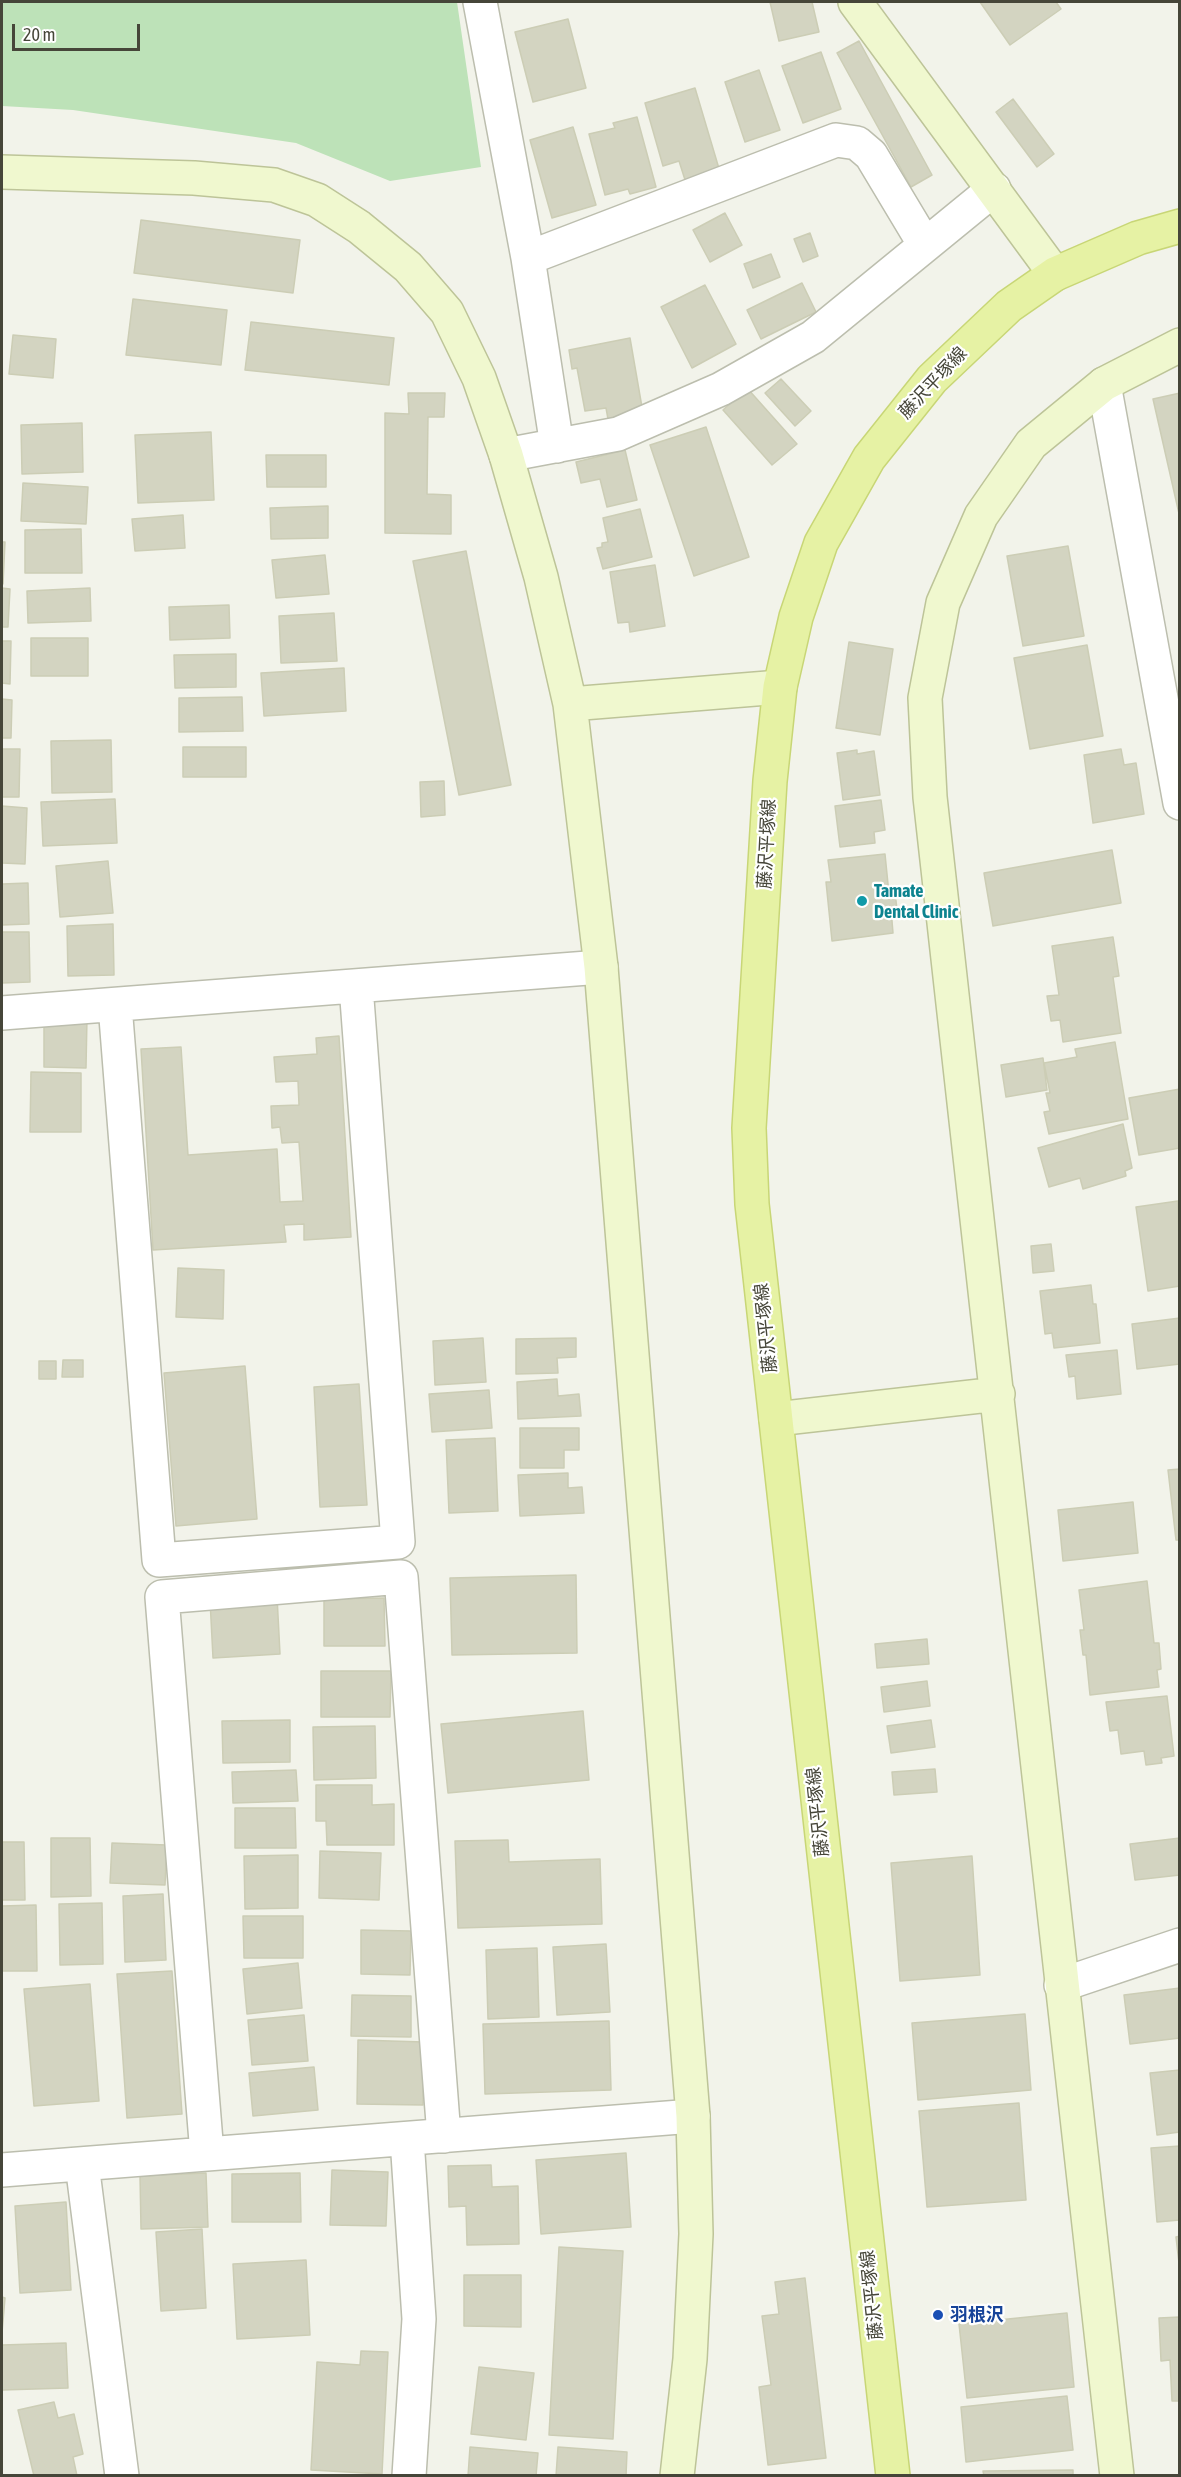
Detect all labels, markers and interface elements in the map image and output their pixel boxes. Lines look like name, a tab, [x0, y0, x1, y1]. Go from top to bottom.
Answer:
scale bar	[15, 12, 142, 50]
text: 20 m	[23, 24, 55, 45]
street label: 藤沢平塚線	[894, 343, 972, 423]
street label: 藤沢平塚線	[754, 798, 780, 890]
place label: Tamate Dental Clinic	[874, 880, 958, 922]
marker: Tamate Dental Clinic	[855, 894, 869, 908]
street label: 藤沢平塚線	[751, 1282, 781, 1374]
street label: 藤沢平塚線	[803, 1766, 833, 1858]
street label: 藤沢平塚線	[857, 2249, 887, 2341]
place label: 羽根沢	[950, 2304, 1004, 2326]
marker: 羽根沢	[931, 2308, 945, 2322]

